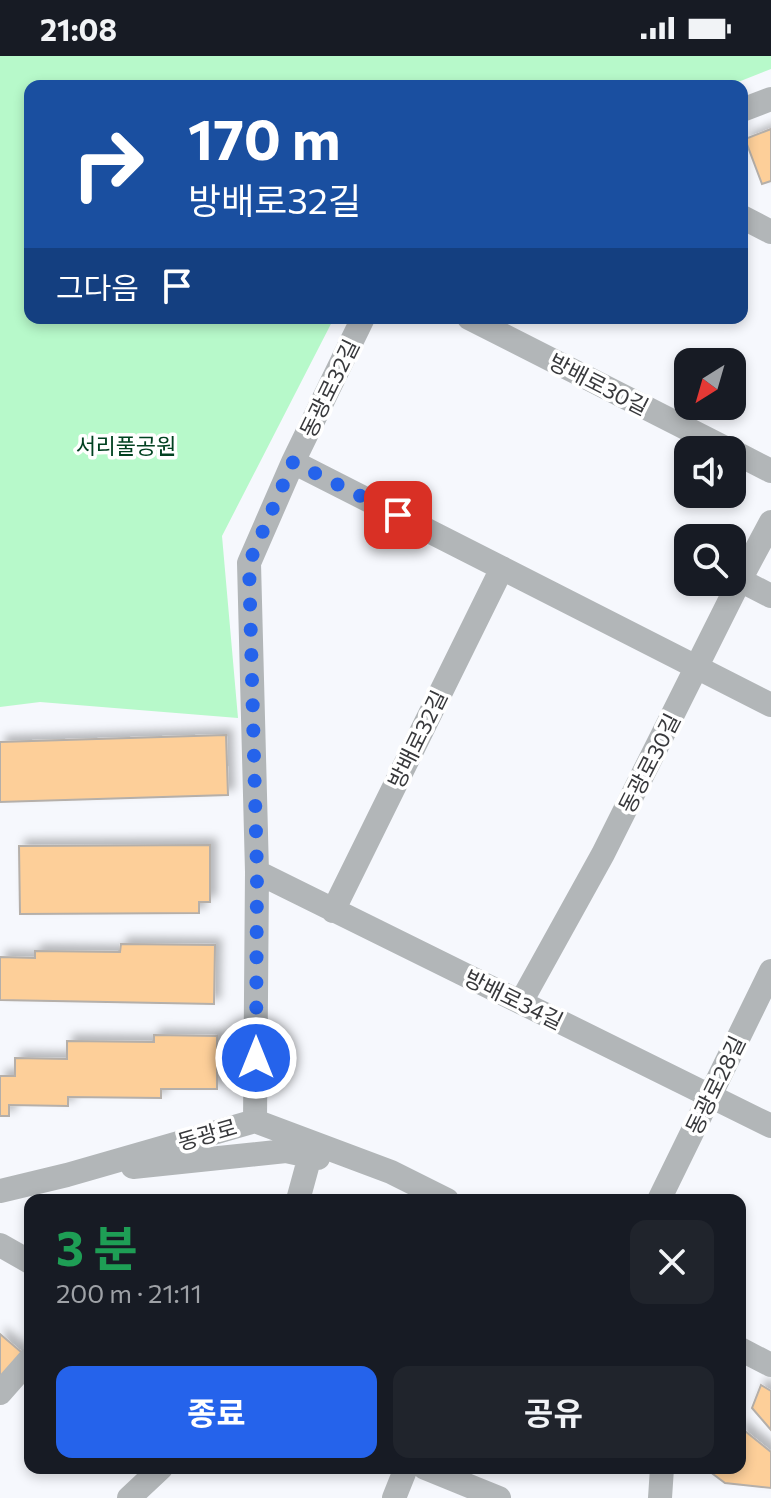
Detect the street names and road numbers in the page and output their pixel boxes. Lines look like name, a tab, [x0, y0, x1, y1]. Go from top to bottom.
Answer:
street label: 동광로32길	[294, 335, 364, 441]
street label: 방배로30길	[545, 347, 653, 421]
street label: 방배로32길	[382, 686, 452, 792]
street label: 동광로30길	[612, 709, 686, 817]
street label: 방배로34길	[460, 963, 568, 1035]
street label: 동광로28길	[680, 1031, 750, 1139]
street label: 동광로	[174, 1113, 240, 1155]

